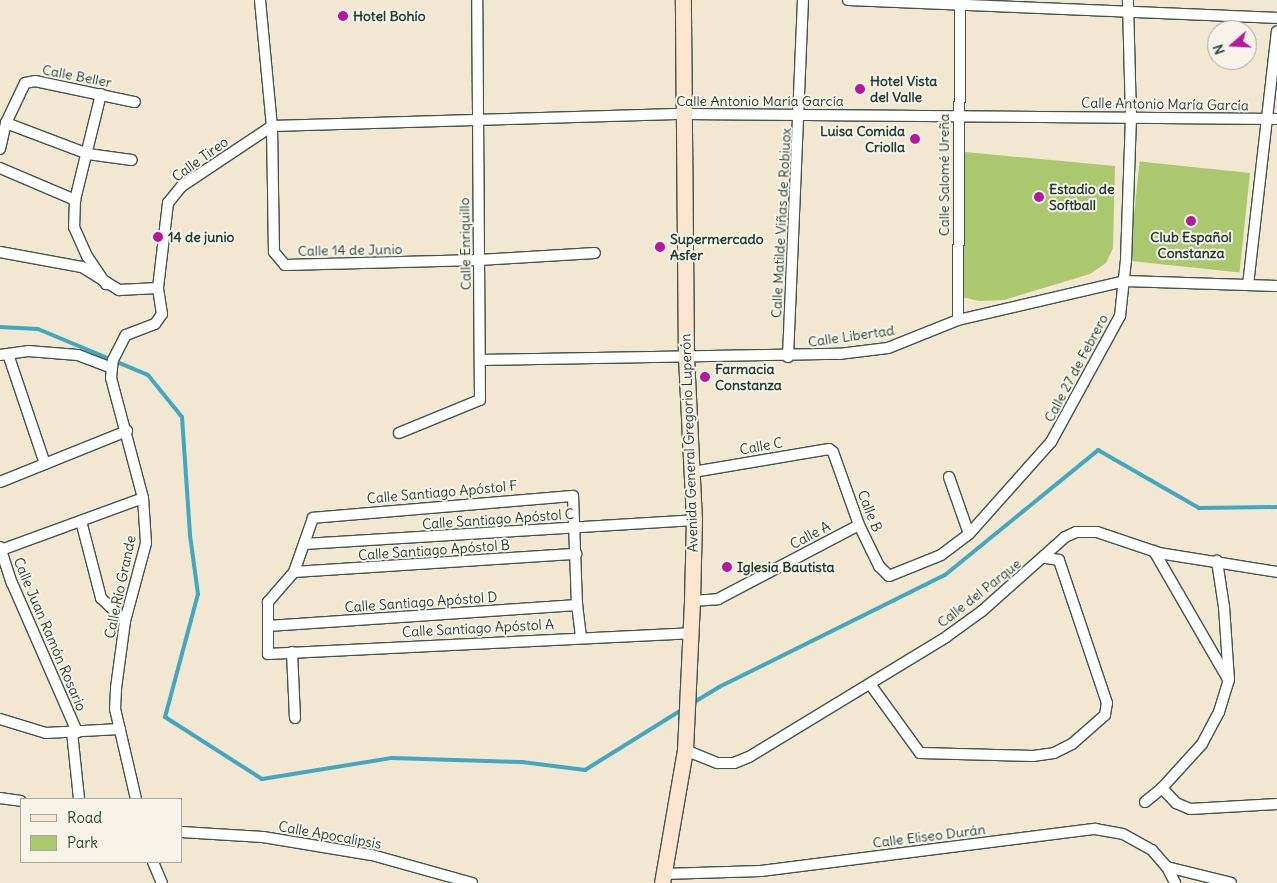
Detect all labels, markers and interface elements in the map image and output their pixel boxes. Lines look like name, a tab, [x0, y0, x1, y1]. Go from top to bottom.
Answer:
place label: Hotel Bohío	[353, 8, 426, 24]
marker: Hotel Bohío	[337, 10, 349, 22]
north arrow	[1207, 20, 1257, 70]
text: N	[1209, 42, 1229, 57]
street label: Calle Beller	[41, 61, 113, 91]
place label: Hotel Vista del Valle	[870, 73, 937, 105]
marker: Hotel Vista del Valle	[854, 83, 866, 95]
street label: Calle Antonio María García	[676, 93, 844, 109]
street label: Calle Antonio María García	[1081, 94, 1249, 114]
street label: Calle Salomé Ureña	[936, 114, 952, 236]
place label: Luisa Comida Criolla	[820, 123, 905, 156]
street label: Calle Matilde Viñas de Robiuox	[768, 127, 794, 319]
street label: Calle Tireo	[169, 133, 231, 185]
marker: Luisa Comida Criolla	[909, 133, 921, 145]
place label: Estadio de Softball	[1049, 181, 1115, 213]
marker: Estadio de Softball	[1033, 191, 1045, 203]
street label: Calle Enriquillo	[456, 198, 474, 290]
marker: Club Español Constanza	[1185, 215, 1197, 227]
place label: 14 de junio	[168, 229, 234, 245]
place label: Club Español Constanza	[1150, 229, 1232, 262]
marker: 14 de junio	[152, 231, 164, 243]
place label: Supermercado Asfer	[670, 231, 764, 264]
street label: Calle 14 de Junio	[298, 241, 402, 259]
marker: Supermercado Asfer	[654, 241, 666, 253]
street label: Calle 27 de Febrero	[1040, 311, 1112, 425]
street label: Calle Libertad	[807, 322, 895, 350]
street label: Avenida General Gregorio Luperón	[677, 333, 701, 553]
place label: Farmacia Constanza	[715, 361, 782, 394]
marker: Farmacia Constanza	[699, 371, 711, 383]
street label: Calle C	[738, 434, 784, 458]
street label: Calle Santiago Apóstol F	[366, 477, 518, 507]
street label: Calle B	[854, 488, 886, 534]
street label: Calle Santiago Apóstol C	[421, 505, 575, 533]
street label: Calle A	[787, 517, 833, 553]
street label: Calle Río Grande	[101, 534, 139, 640]
street label: Calle Santiago Apóstol B	[357, 536, 511, 564]
street label: Calle Juan Ramón Rosario	[10, 555, 90, 713]
street label: Calle del Parque	[934, 555, 1024, 631]
place label: Iglesia Bautista	[737, 559, 834, 575]
marker: Iglesia Bautista	[721, 561, 733, 573]
street label: Calle Santiago Apóstol D	[344, 588, 498, 616]
street label: Calle Santiago Apóstol A	[402, 616, 554, 640]
legend	[20, 798, 182, 863]
text: Road	[67, 808, 102, 827]
street label: Calle Apocalipsis	[277, 818, 383, 852]
street label: Calle Eliseo Durán	[872, 821, 986, 851]
text: Park	[67, 833, 98, 852]

